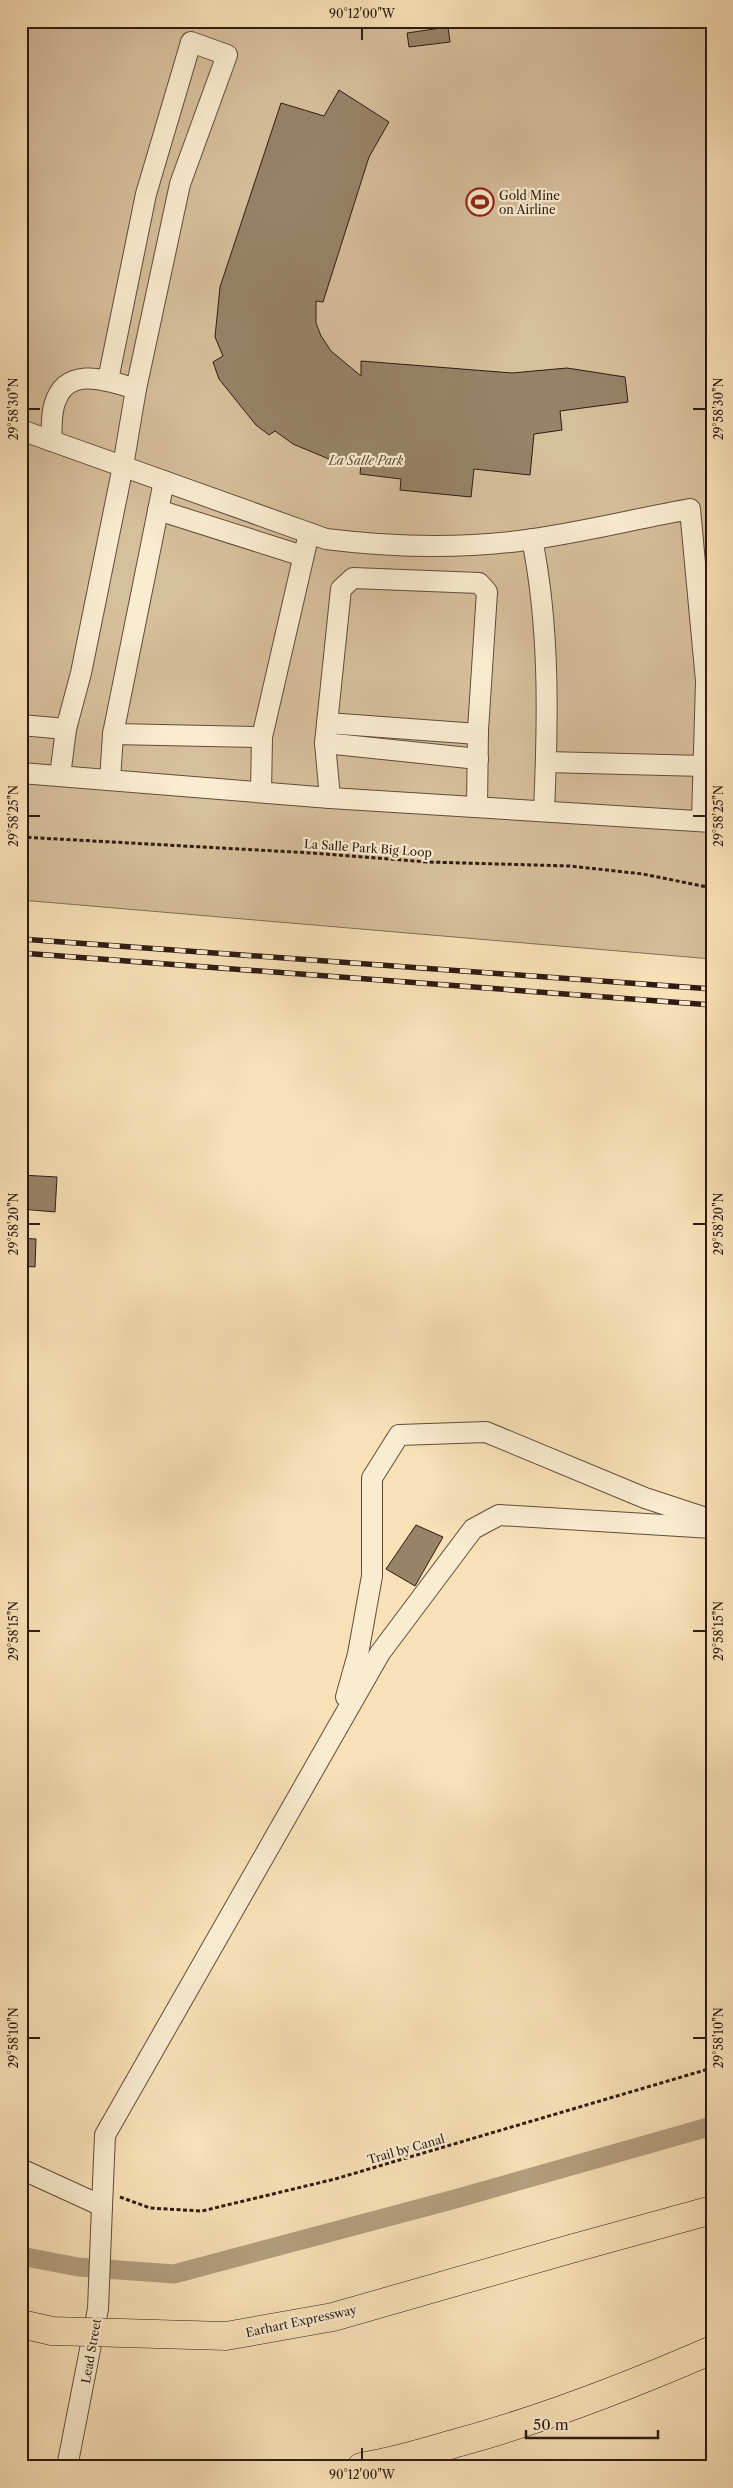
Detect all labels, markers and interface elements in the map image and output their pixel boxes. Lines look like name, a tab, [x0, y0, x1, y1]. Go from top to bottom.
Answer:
text: 90°12'00"W	[329, 6, 396, 21]
sports icon: Gold Mine on Airline	[465, 187, 495, 217]
place label: Gold Mine on Airline	[499, 188, 560, 217]
text: 29°58'30"N	[6, 378, 21, 440]
text: 29°58'30"N	[711, 378, 726, 440]
park label: La Salle Park	[328, 453, 404, 468]
text: 29°58'25"N	[6, 785, 21, 847]
text: 29°58'25"N	[711, 785, 726, 847]
street label: La Salle Park Big Loop	[304, 836, 432, 860]
text: 29°58'20"N	[6, 1192, 21, 1255]
text: 29°58'20"N	[711, 1192, 726, 1255]
text: 29°58'15"N	[6, 1601, 21, 1661]
text: 29°58'15"N	[711, 1601, 726, 1661]
text: 29°58'10"N	[6, 2007, 21, 2069]
text: 29°58'10"N	[711, 2007, 726, 2069]
street label: Trail by Canal	[366, 2131, 447, 2167]
street label: Earhart Expressway	[244, 2302, 358, 2340]
street label: Lead Street	[78, 2317, 104, 2385]
scale bar	[526, 2408, 658, 2440]
text: 50 m	[533, 2415, 569, 2434]
text: 90°12'00"W	[329, 2467, 396, 2482]

